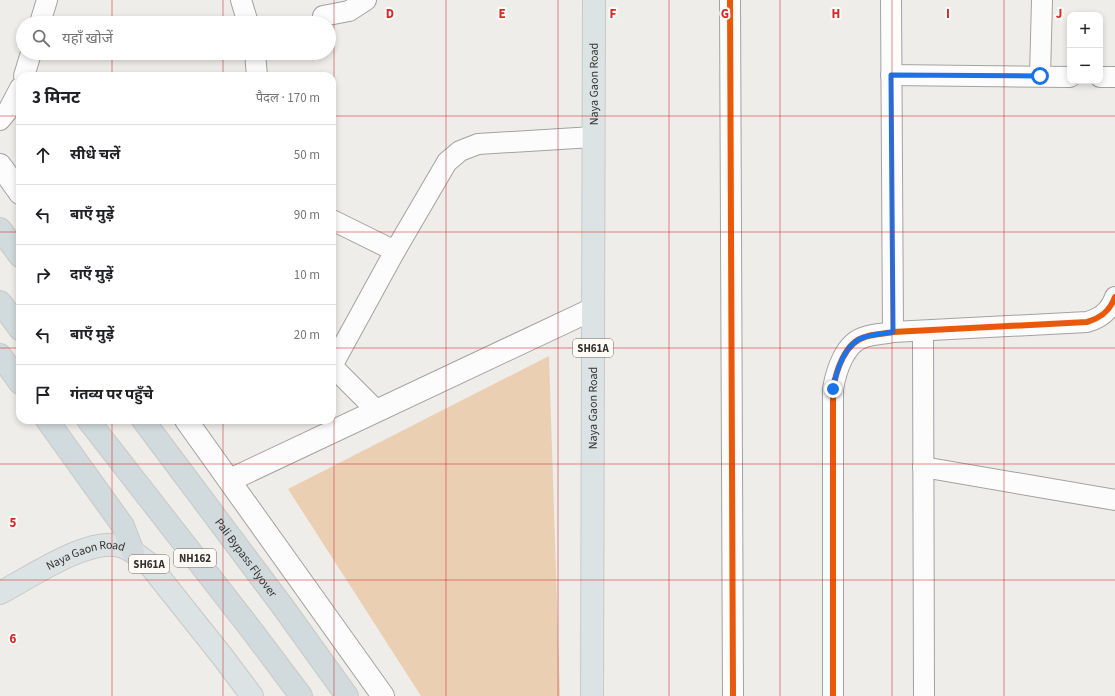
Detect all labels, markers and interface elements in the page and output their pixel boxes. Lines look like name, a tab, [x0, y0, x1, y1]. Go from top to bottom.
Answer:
text: D	[386, 5, 394, 23]
text: E	[498, 5, 506, 23]
text: F	[610, 5, 617, 23]
text: G	[721, 5, 729, 23]
text: H	[832, 5, 840, 23]
text: I	[946, 5, 950, 23]
text: J	[1056, 5, 1062, 23]
map controls	[1067, 12, 1103, 84]
button: +	[1067, 12, 1103, 48]
search box	[16, 16, 336, 60]
icon: search	[30, 27, 52, 49]
text: यहाँ खोजें	[62, 28, 113, 49]
street label: Naya Gaon Road	[586, 43, 603, 125]
button: −	[1067, 48, 1103, 84]
route start	[1031, 67, 1049, 85]
text: 3 मिनट	[32, 86, 80, 110]
text: पैदल · 170 m	[256, 89, 320, 107]
icon: ahead	[32, 144, 54, 166]
text: सीधे चलें	[70, 144, 120, 165]
text: 50 m	[294, 146, 320, 164]
icon: left	[32, 204, 54, 226]
text: बाएँ मुड़ें	[70, 204, 114, 225]
text: 90 m	[294, 206, 320, 224]
icon: right	[32, 264, 54, 286]
text: दाएँ मुड़ें	[70, 264, 113, 285]
text: 10 m	[294, 266, 320, 284]
icon: left	[32, 324, 54, 346]
text: बाएँ मुड़ें	[70, 324, 114, 345]
text: 20 m	[294, 326, 320, 344]
road number: SH61A	[573, 339, 613, 357]
street label: Naya Gaon Road	[585, 367, 602, 449]
route end	[824, 380, 842, 398]
icon: arrive	[32, 384, 54, 406]
text: गंतव्य पर पहुँचे	[70, 384, 153, 405]
text: 5	[10, 514, 17, 532]
street label: Pali Bypass Flyover	[210, 515, 281, 602]
street label: Naya Gaon Road	[43, 537, 127, 575]
road number: NH162	[174, 549, 216, 567]
road number: SH61A	[129, 555, 169, 573]
text: 6	[10, 630, 17, 648]

